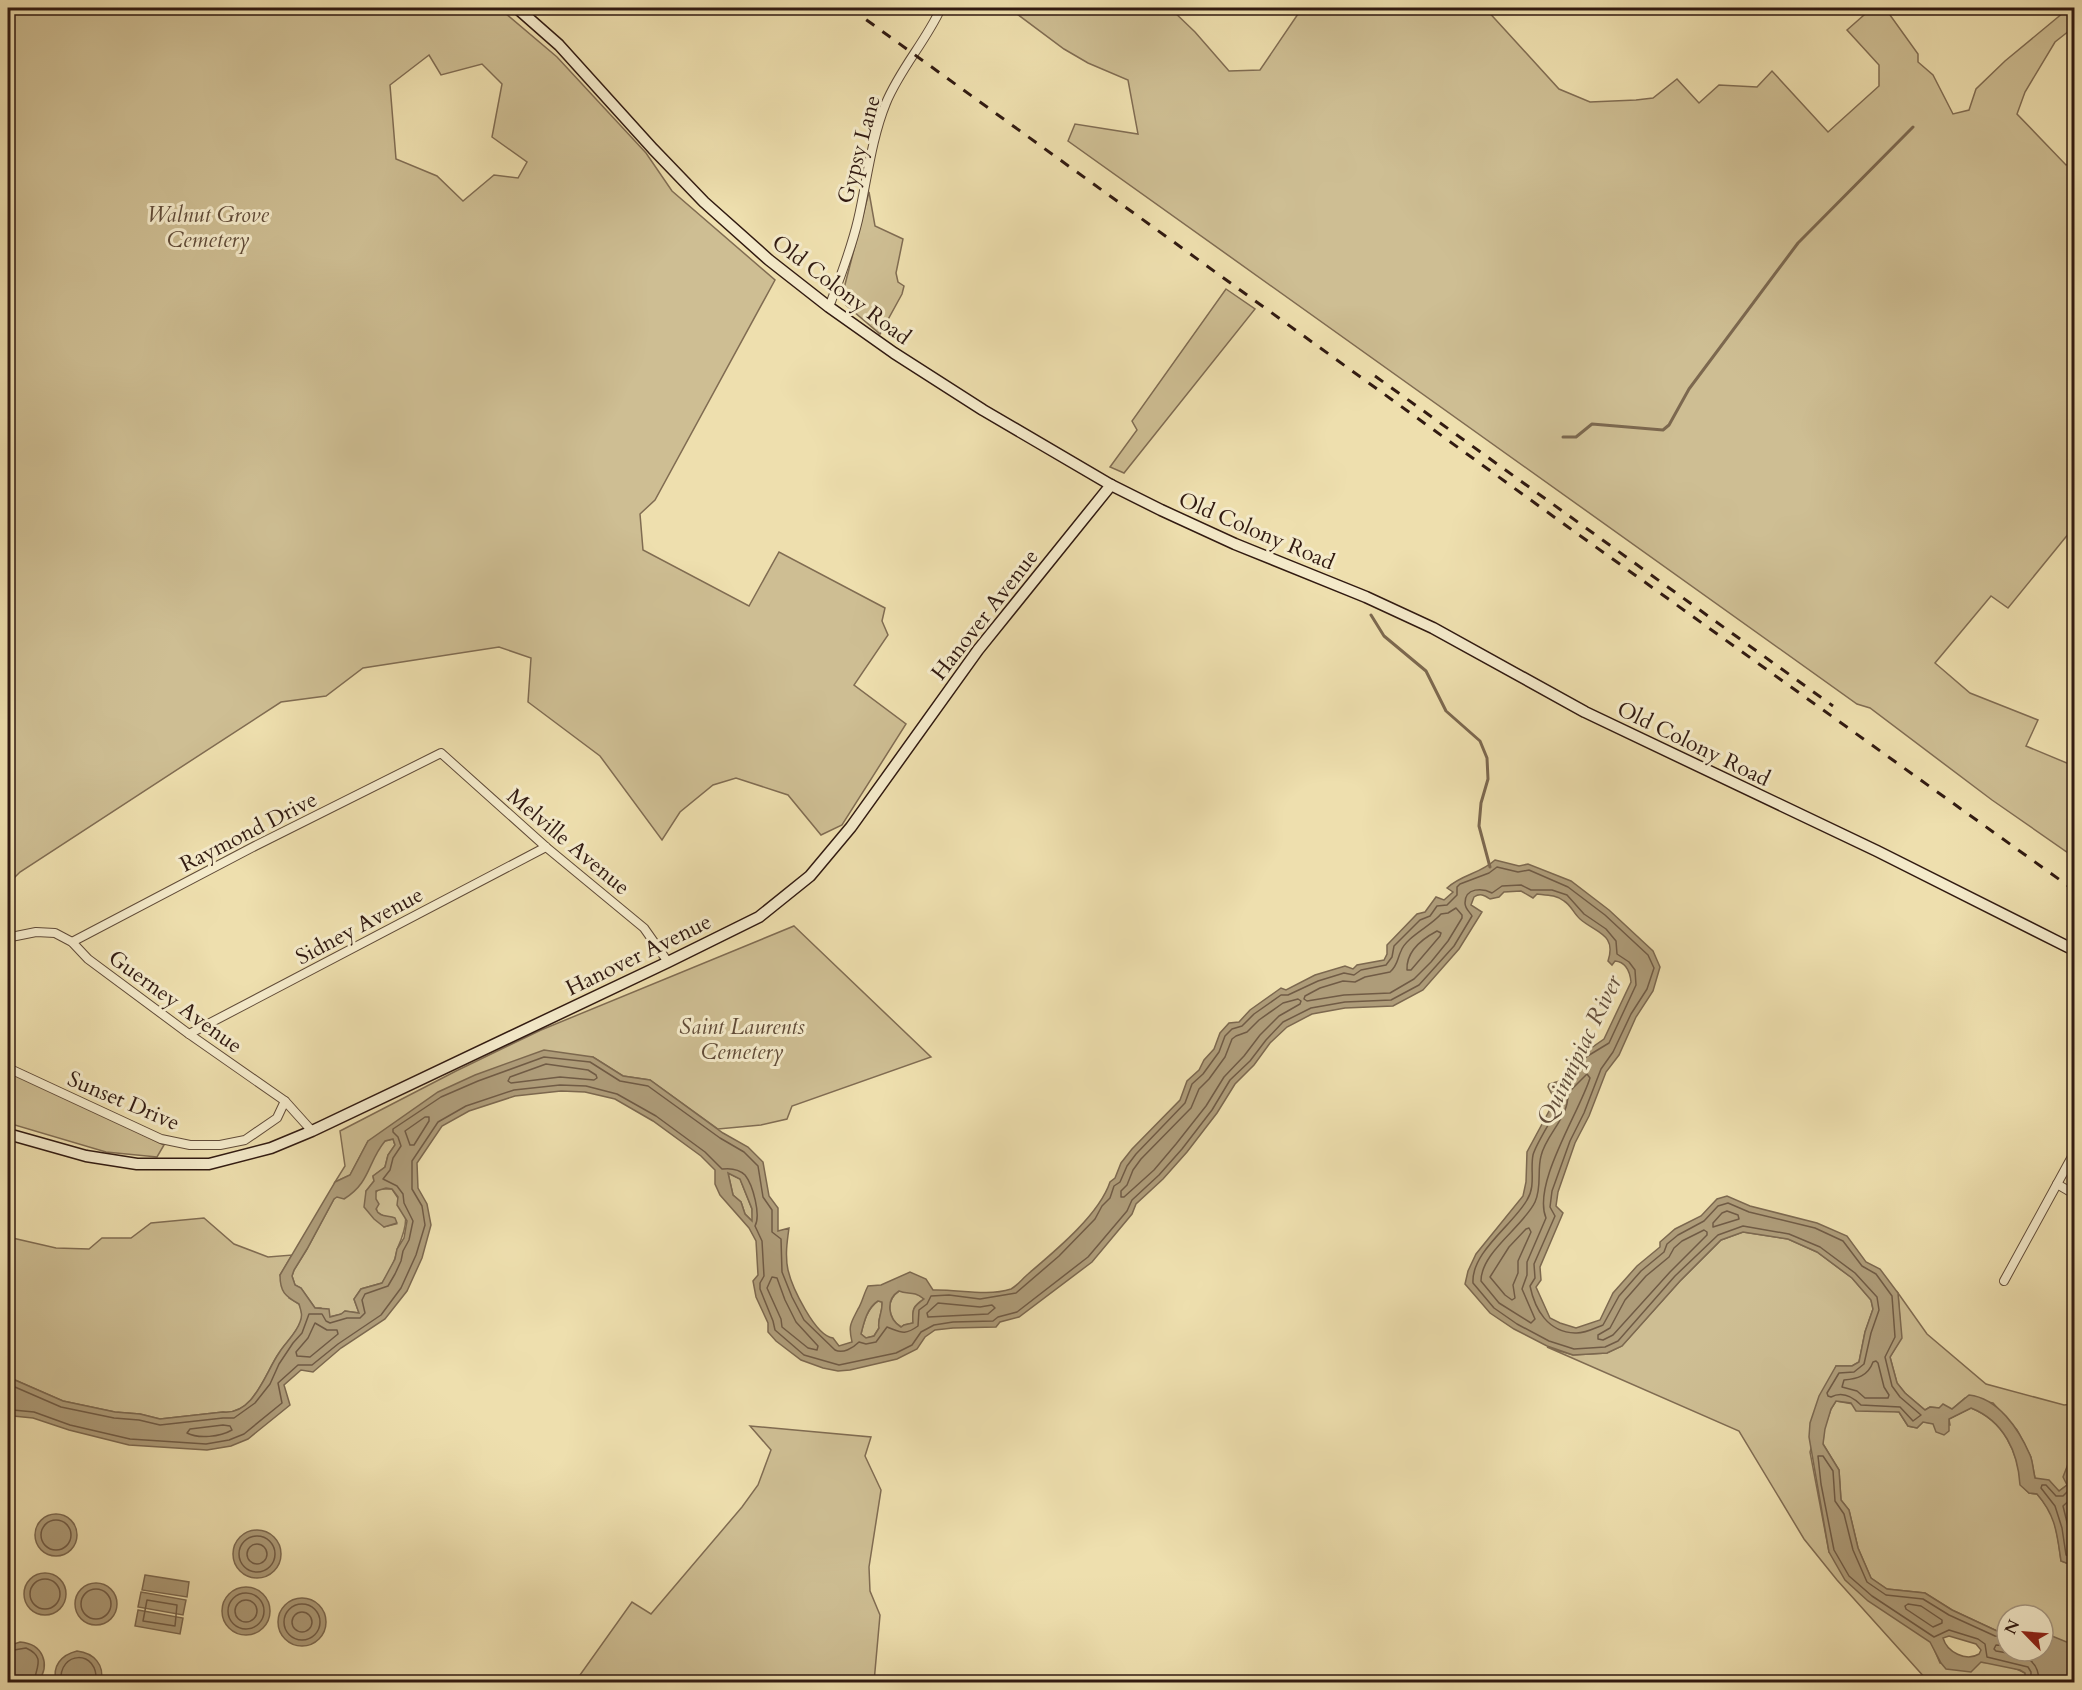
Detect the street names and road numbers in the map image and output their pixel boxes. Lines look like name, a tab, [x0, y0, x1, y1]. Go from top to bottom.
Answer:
street label: Gypsy Lane	[830, 92, 888, 207]
street label: Old Colony Road	[766, 228, 917, 352]
street label: Old Colony Road	[1174, 485, 1340, 577]
street label: Hanover Avenue	[924, 543, 1045, 686]
street label: Old Colony Road	[1612, 694, 1775, 794]
street label: Melville Avenue	[500, 781, 636, 902]
street label: Raymond Drive	[175, 784, 322, 879]
street label: Sidney Avenue	[290, 880, 428, 972]
street label: Hanover Avenue	[561, 907, 716, 1003]
street label: Guerney Avenue	[102, 943, 248, 1061]
street label: Sunset Drive	[63, 1064, 184, 1138]

